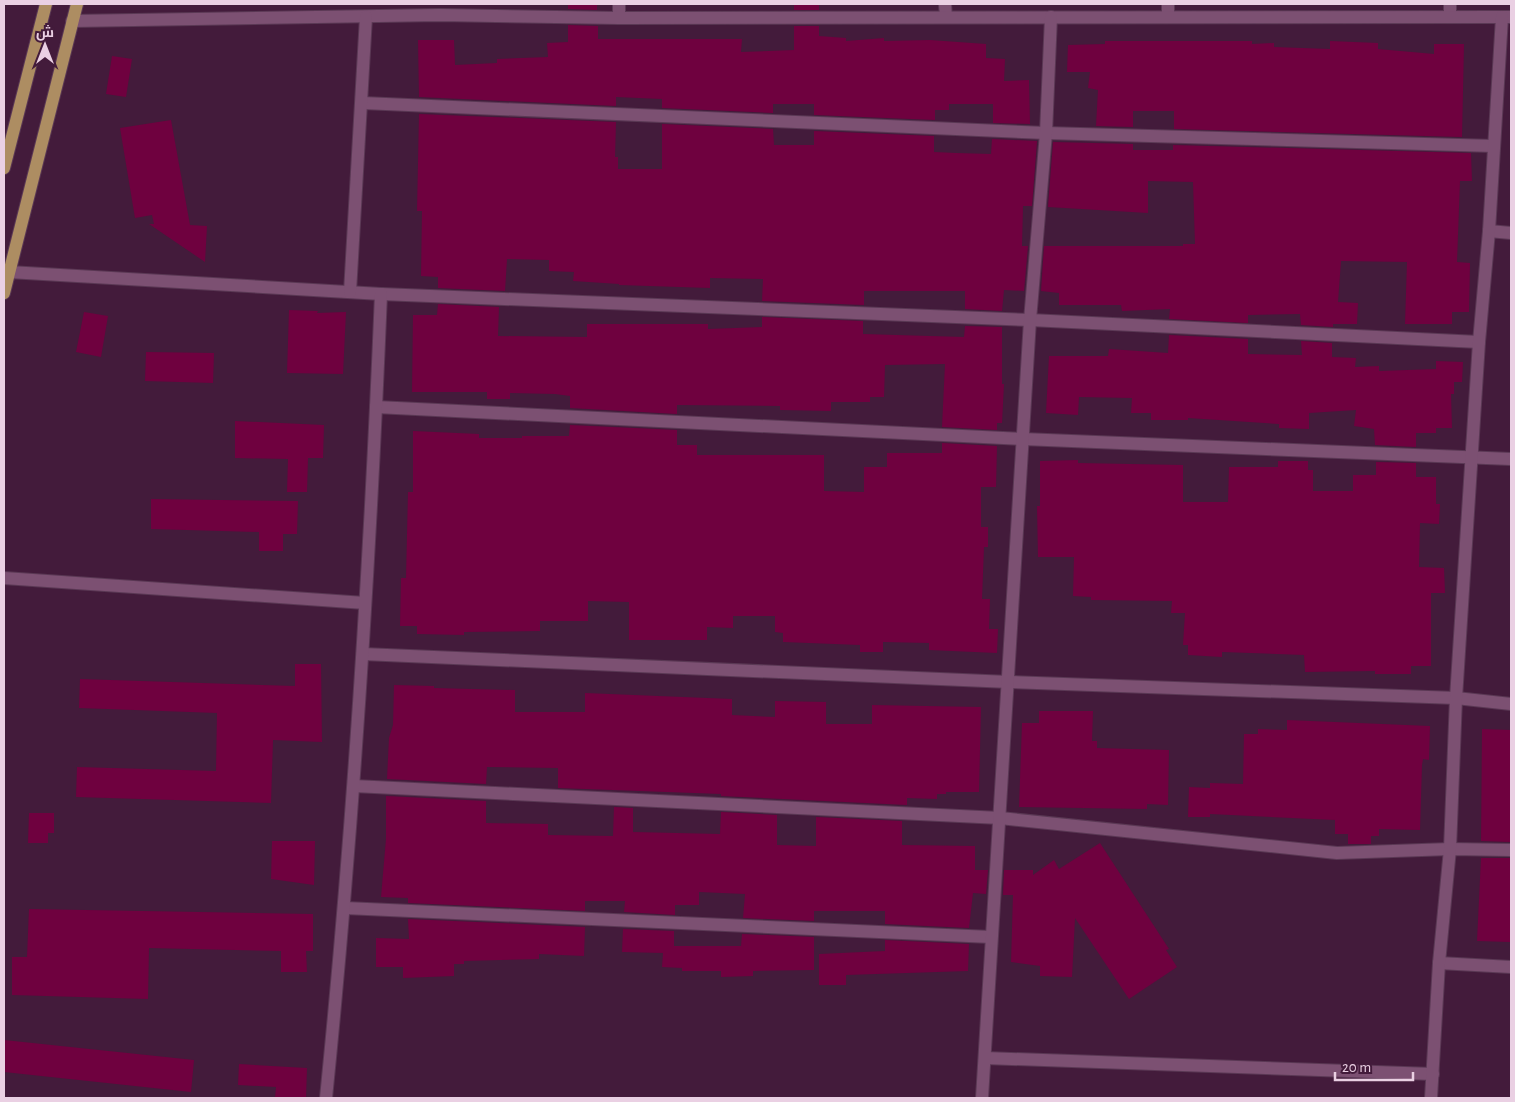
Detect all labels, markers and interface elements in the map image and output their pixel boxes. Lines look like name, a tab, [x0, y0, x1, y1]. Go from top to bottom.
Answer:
north arrow	[20, 20, 70, 70]
text: ش	[36, 24, 54, 41]
scale bar	[1335, 1050, 1412, 1082]
text: 20 m	[1342, 1060, 1371, 1075]

